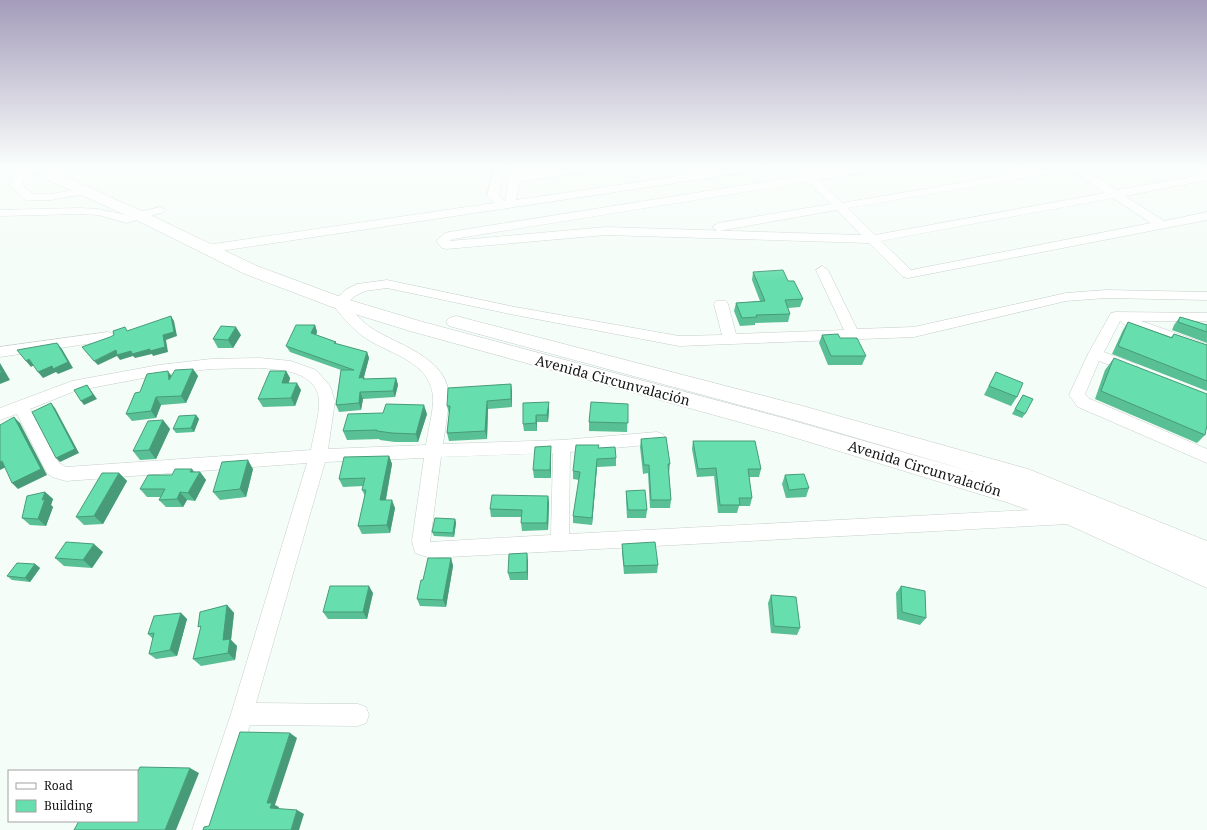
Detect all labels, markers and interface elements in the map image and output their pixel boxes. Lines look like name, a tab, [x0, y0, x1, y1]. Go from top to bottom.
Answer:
street label: Avenida Circunvalación	[534, 350, 692, 410]
street label: Avenida Circunvalación	[846, 436, 1004, 500]
legend	[8, 770, 138, 822]
text: Road	[44, 777, 74, 794]
text: Building	[44, 797, 93, 814]

